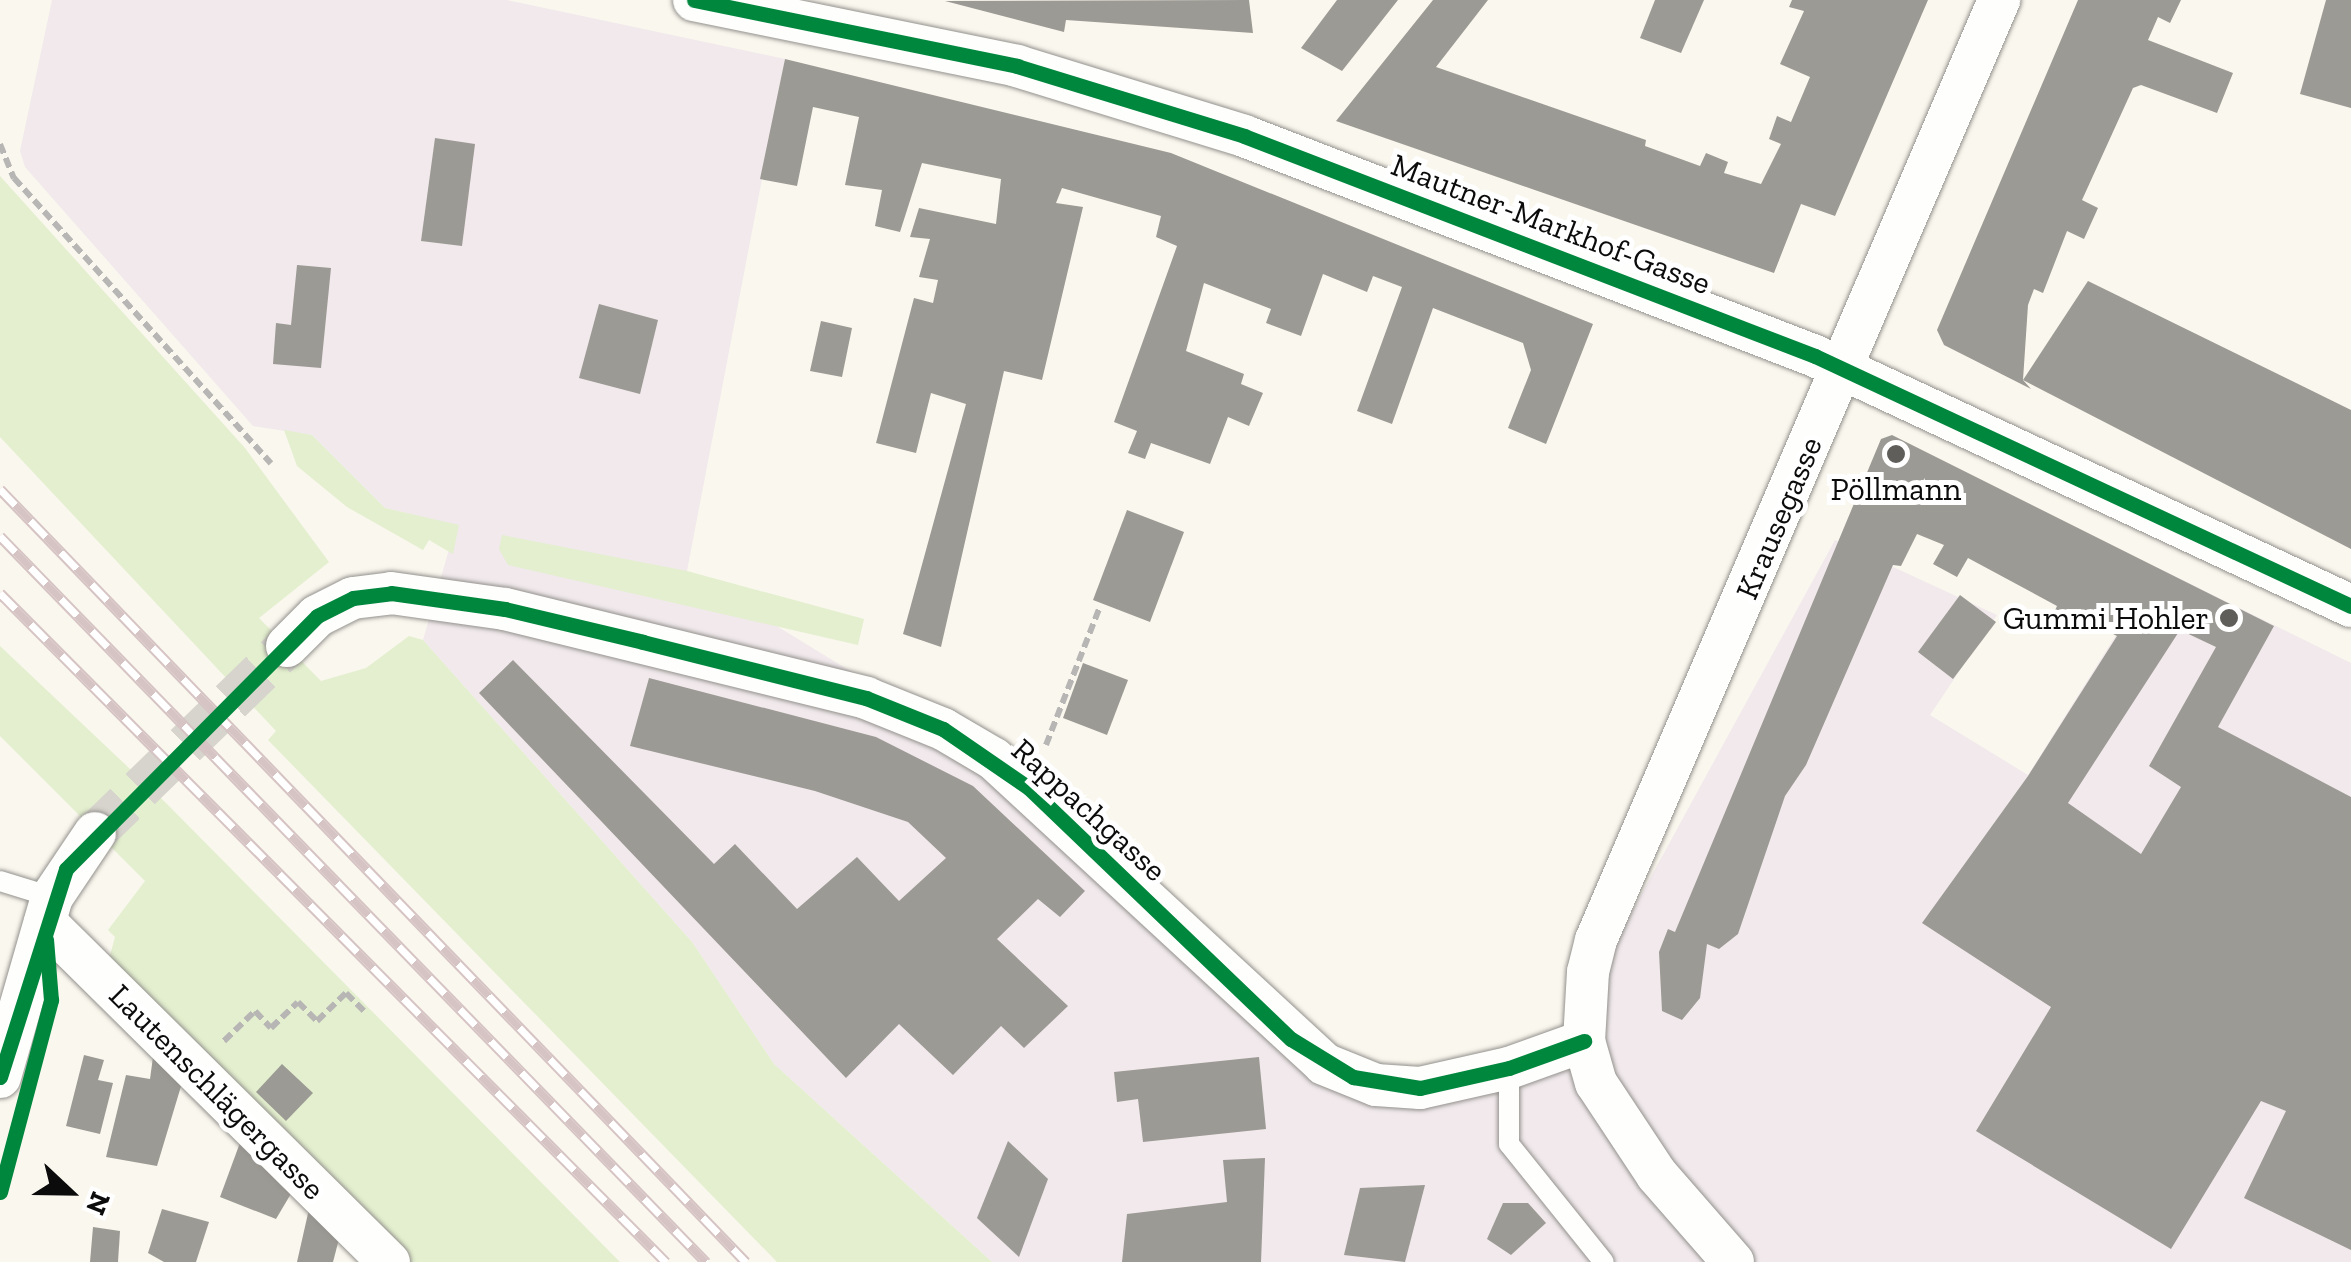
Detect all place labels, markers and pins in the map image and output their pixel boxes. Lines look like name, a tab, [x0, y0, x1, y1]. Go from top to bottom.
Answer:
marker: Pöllmann	[1885, 443, 1907, 465]
place label: Pöllmann	[1831, 470, 1961, 508]
place label: Gummi Hohler	[2003, 599, 2209, 637]
marker: Gummi Hohler	[2218, 607, 2240, 629]

